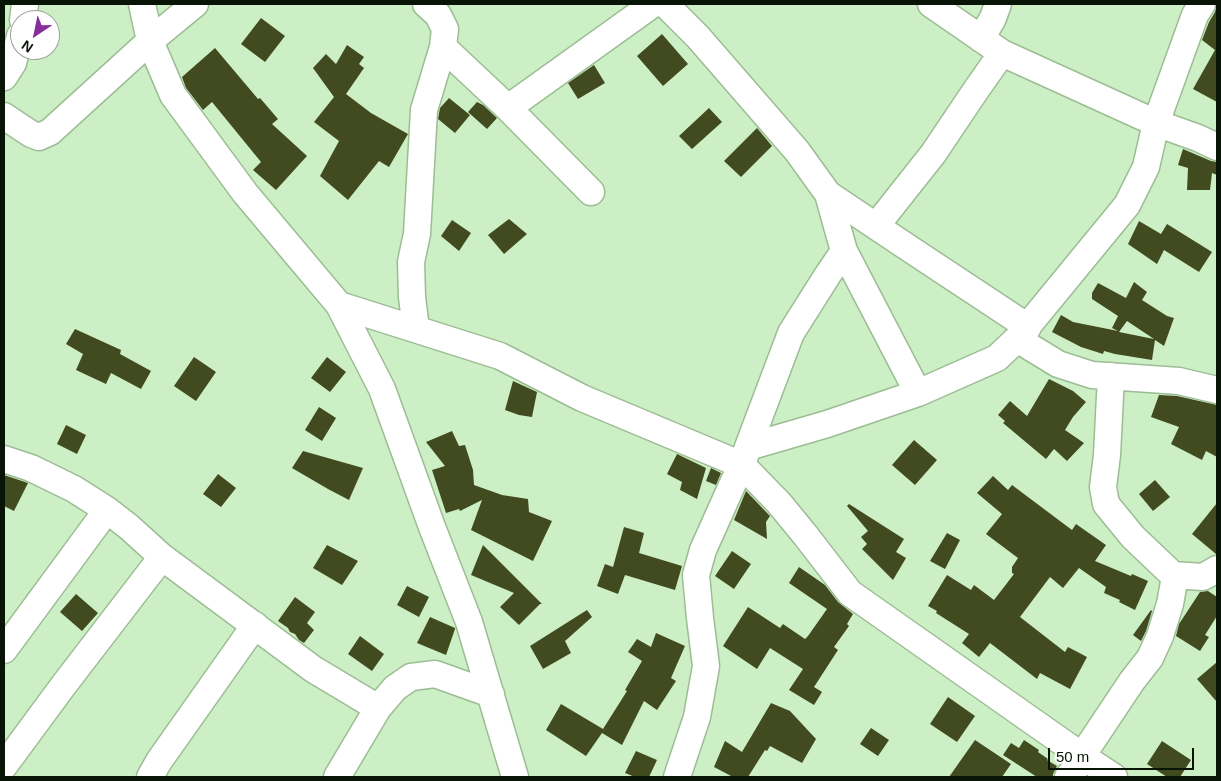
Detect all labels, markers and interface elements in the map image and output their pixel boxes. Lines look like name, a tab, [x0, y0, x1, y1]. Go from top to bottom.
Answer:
north arrow	[10, 10, 60, 60]
text: N	[19, 37, 36, 56]
scale bar	[1051, 738, 1197, 770]
text: 50 m	[1056, 748, 1089, 765]

